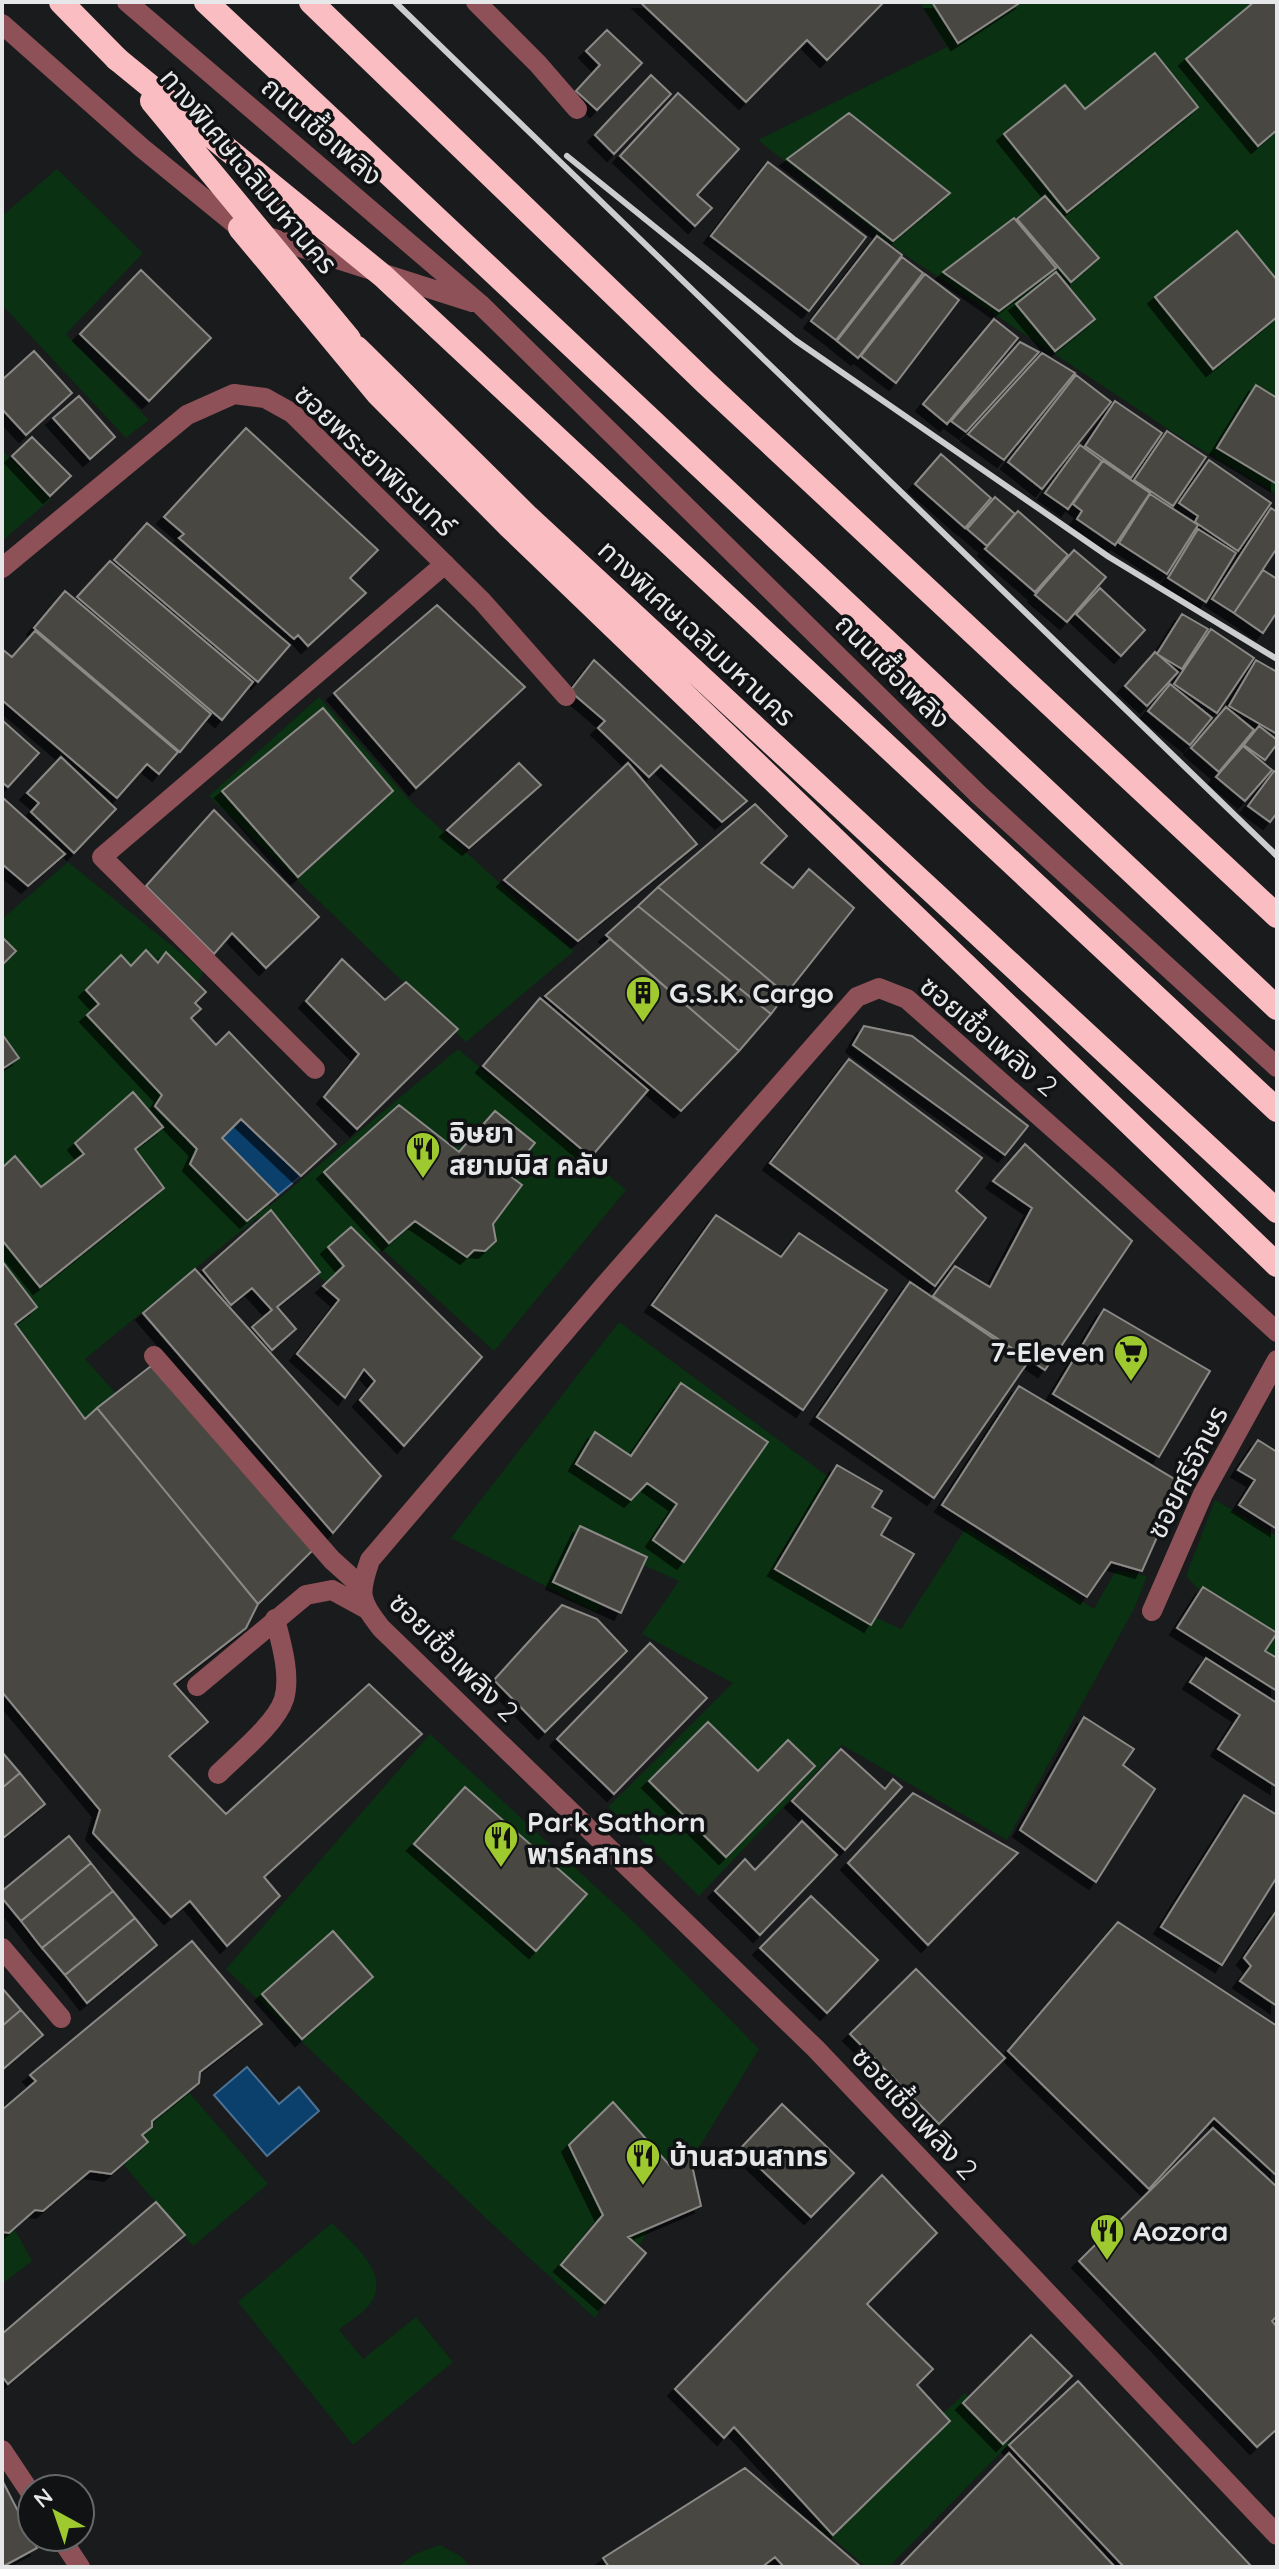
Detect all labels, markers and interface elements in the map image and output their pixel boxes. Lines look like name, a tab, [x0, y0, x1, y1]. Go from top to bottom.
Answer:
street label: ทางพิเศษเฉลิมมหานคร	[153, 61, 346, 281]
street label: ถนนเชื้อเพลิง	[255, 68, 391, 193]
street label: ซอยพระยาพิเรนทร์	[287, 376, 464, 544]
street label: ทางพิเศษเฉลิมมหานคร	[591, 532, 803, 733]
street label: ถนนเชื้อเพลิง	[828, 605, 959, 736]
street label: ซอยเชื้อเพลิง 2	[913, 967, 1066, 1103]
building icon: G.S.K. Cargo	[624, 974, 662, 1024]
place label: G.S.K. Cargo	[669, 975, 834, 1010]
place label: อิษยา สยามมิส คลับ	[449, 1115, 609, 1182]
restaurant icon: อิษยา สยามมิส คลับ	[404, 1130, 442, 1180]
supermarket icon: 7-Eleven	[1112, 1333, 1150, 1383]
place label: 7-Eleven	[990, 1334, 1105, 1369]
street label: ซอยศรีอักษร	[1138, 1400, 1235, 1544]
street label: ซอยเชื้อเพลิง 2	[382, 1584, 527, 1729]
place label: Park Sathorn พาร์คสาทร	[527, 1804, 706, 1871]
restaurant icon: Park Sathorn พาร์คสาทร	[482, 1819, 520, 1869]
street label: ซอยเชื้อเพลิง 2	[845, 2038, 986, 2186]
restaurant icon: บ้านสวนสาทร	[624, 2137, 662, 2187]
place label: บ้านสวนสาทร	[669, 2138, 828, 2173]
restaurant icon: Aozora	[1088, 2212, 1126, 2262]
place label: Aozora	[1133, 2213, 1228, 2248]
north arrow	[16, 2473, 96, 2553]
text: N	[28, 2482, 58, 2514]

